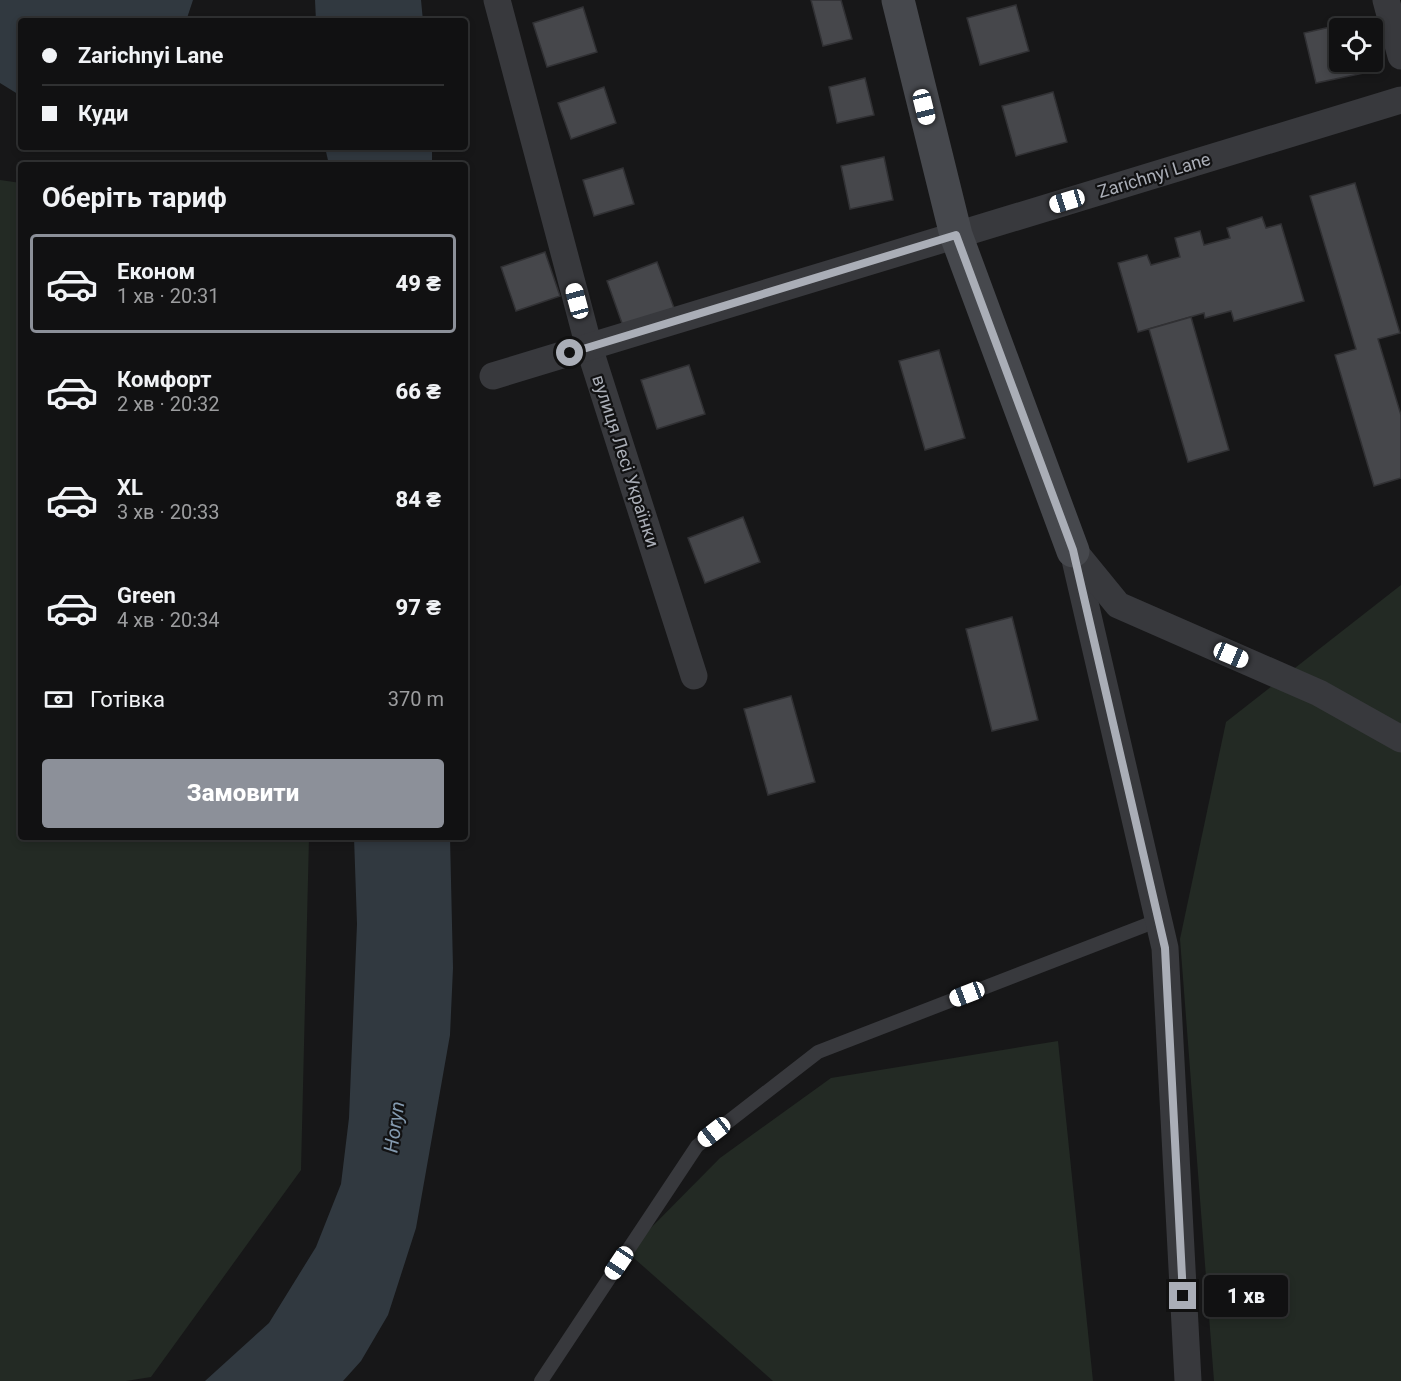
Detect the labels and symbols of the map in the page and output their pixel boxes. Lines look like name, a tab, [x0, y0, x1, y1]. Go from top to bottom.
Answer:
car	[911, 87, 937, 127]
street label: Zarichnyi Lane	[1095, 148, 1213, 202]
car	[1047, 187, 1087, 215]
car	[564, 281, 590, 321]
route start	[556, 339, 583, 366]
street label: вулиця Лесі Українки	[588, 372, 664, 550]
car	[1211, 640, 1251, 670]
car	[947, 979, 987, 1009]
water label: Horyn	[379, 1100, 409, 1154]
car	[694, 1114, 734, 1150]
car	[601, 1243, 637, 1283]
callout: 1 хв	[1204, 1275, 1288, 1317]
route end	[1169, 1282, 1196, 1309]

